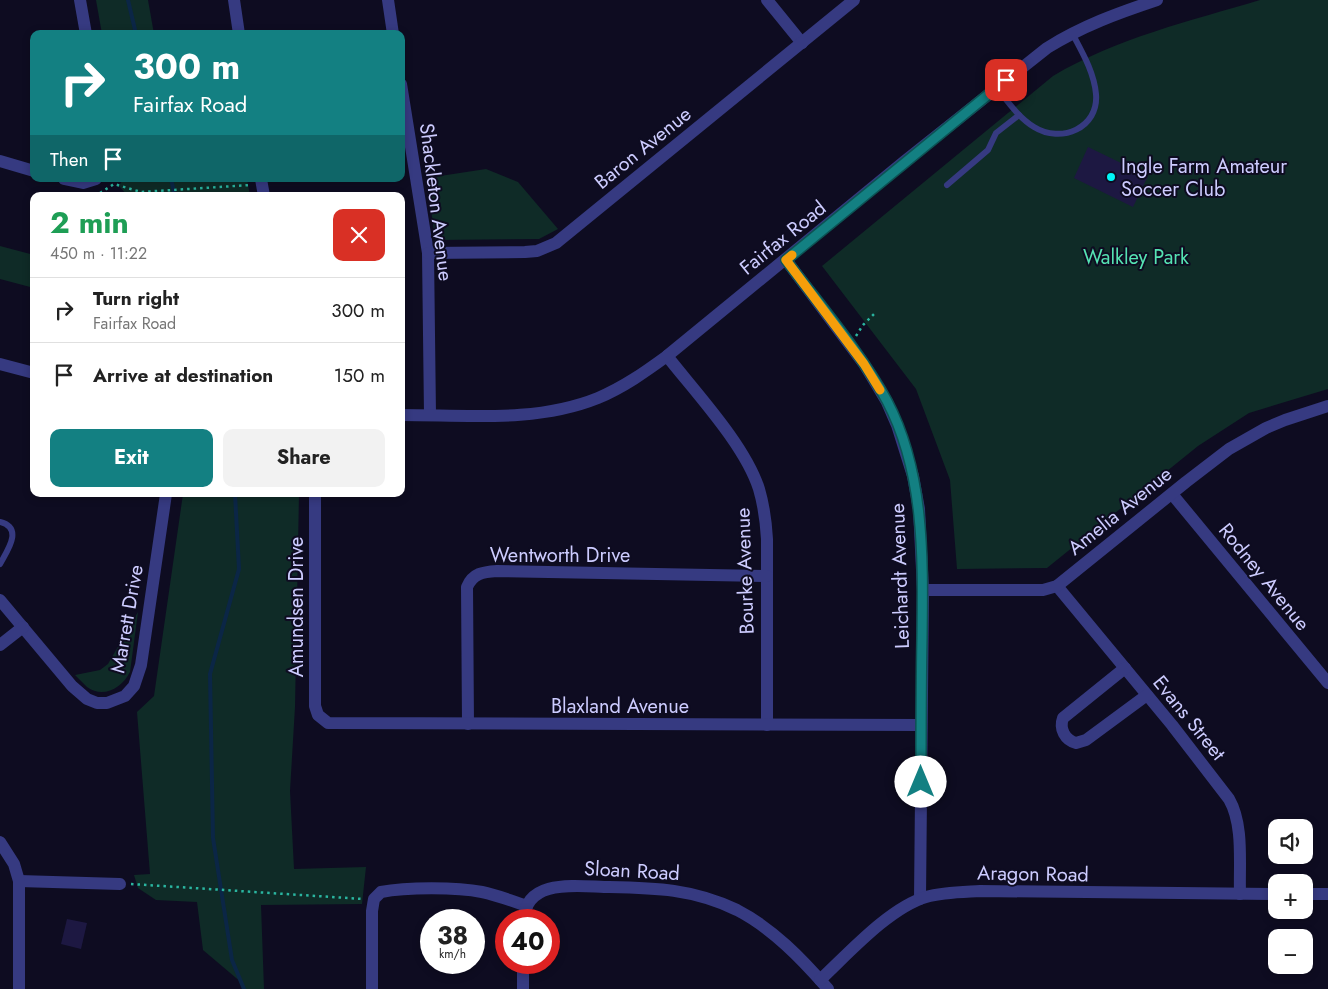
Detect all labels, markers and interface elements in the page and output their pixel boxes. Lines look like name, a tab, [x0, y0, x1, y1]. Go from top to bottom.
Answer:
text: 300 m	[133, 42, 240, 92]
icon: right	[50, 50, 115, 115]
pin	[985, 59, 1027, 101]
icon: arrive	[992, 66, 1020, 94]
text: Fairfax Road	[133, 88, 247, 120]
street label: Baron Avenue	[588, 100, 698, 196]
street label: Shackleton Avenue	[412, 121, 460, 283]
icon: arrive	[99, 145, 127, 173]
text: Then	[50, 146, 89, 173]
place label: Ingle Farm Amateur Soccer Club	[1121, 152, 1287, 204]
marker: Ingle Farm Amateur Soccer Club	[1105, 171, 1117, 183]
street label: Fairfax Road	[733, 194, 833, 282]
text: 2 min	[50, 201, 129, 244]
button: close	[333, 209, 385, 261]
text: 450 m · 11:22	[50, 242, 147, 265]
park label: Walkley Park	[1083, 243, 1189, 272]
text: Turn right	[93, 285, 179, 312]
icon: right	[50, 296, 78, 324]
text: 300 m	[331, 297, 385, 324]
text: Fairfax Road	[93, 312, 176, 335]
icon: arrive	[50, 361, 78, 389]
text: Arrive at destination	[93, 362, 273, 389]
text: 150 m	[334, 362, 385, 389]
button: Exit	[50, 429, 213, 487]
button: Share	[223, 429, 385, 487]
street label: Amelia Avenue	[1062, 460, 1178, 562]
street label: Leichardt Avenue	[883, 503, 917, 649]
street label: Bourke Avenue	[728, 507, 762, 635]
street label: Rodney Avenue	[1211, 517, 1317, 637]
street label: Amundsen Drive	[282, 537, 311, 677]
street label: Wentworth Drive	[490, 541, 630, 570]
street label: Marrett Drive	[103, 563, 151, 675]
street label: Evans Street	[1146, 669, 1232, 767]
street label: Blaxland Avenue	[551, 692, 689, 721]
position arrow	[894, 755, 946, 807]
map controls	[1268, 819, 1313, 974]
button: sound	[1268, 819, 1313, 864]
street label: Sloan Road	[583, 854, 681, 888]
street label: Aragon Road	[977, 859, 1089, 889]
button: +	[1268, 874, 1313, 919]
speed limit sign: 40	[495, 909, 560, 974]
text: 38	[437, 917, 468, 953]
button: −	[1268, 929, 1313, 974]
text: km/h	[439, 945, 466, 963]

